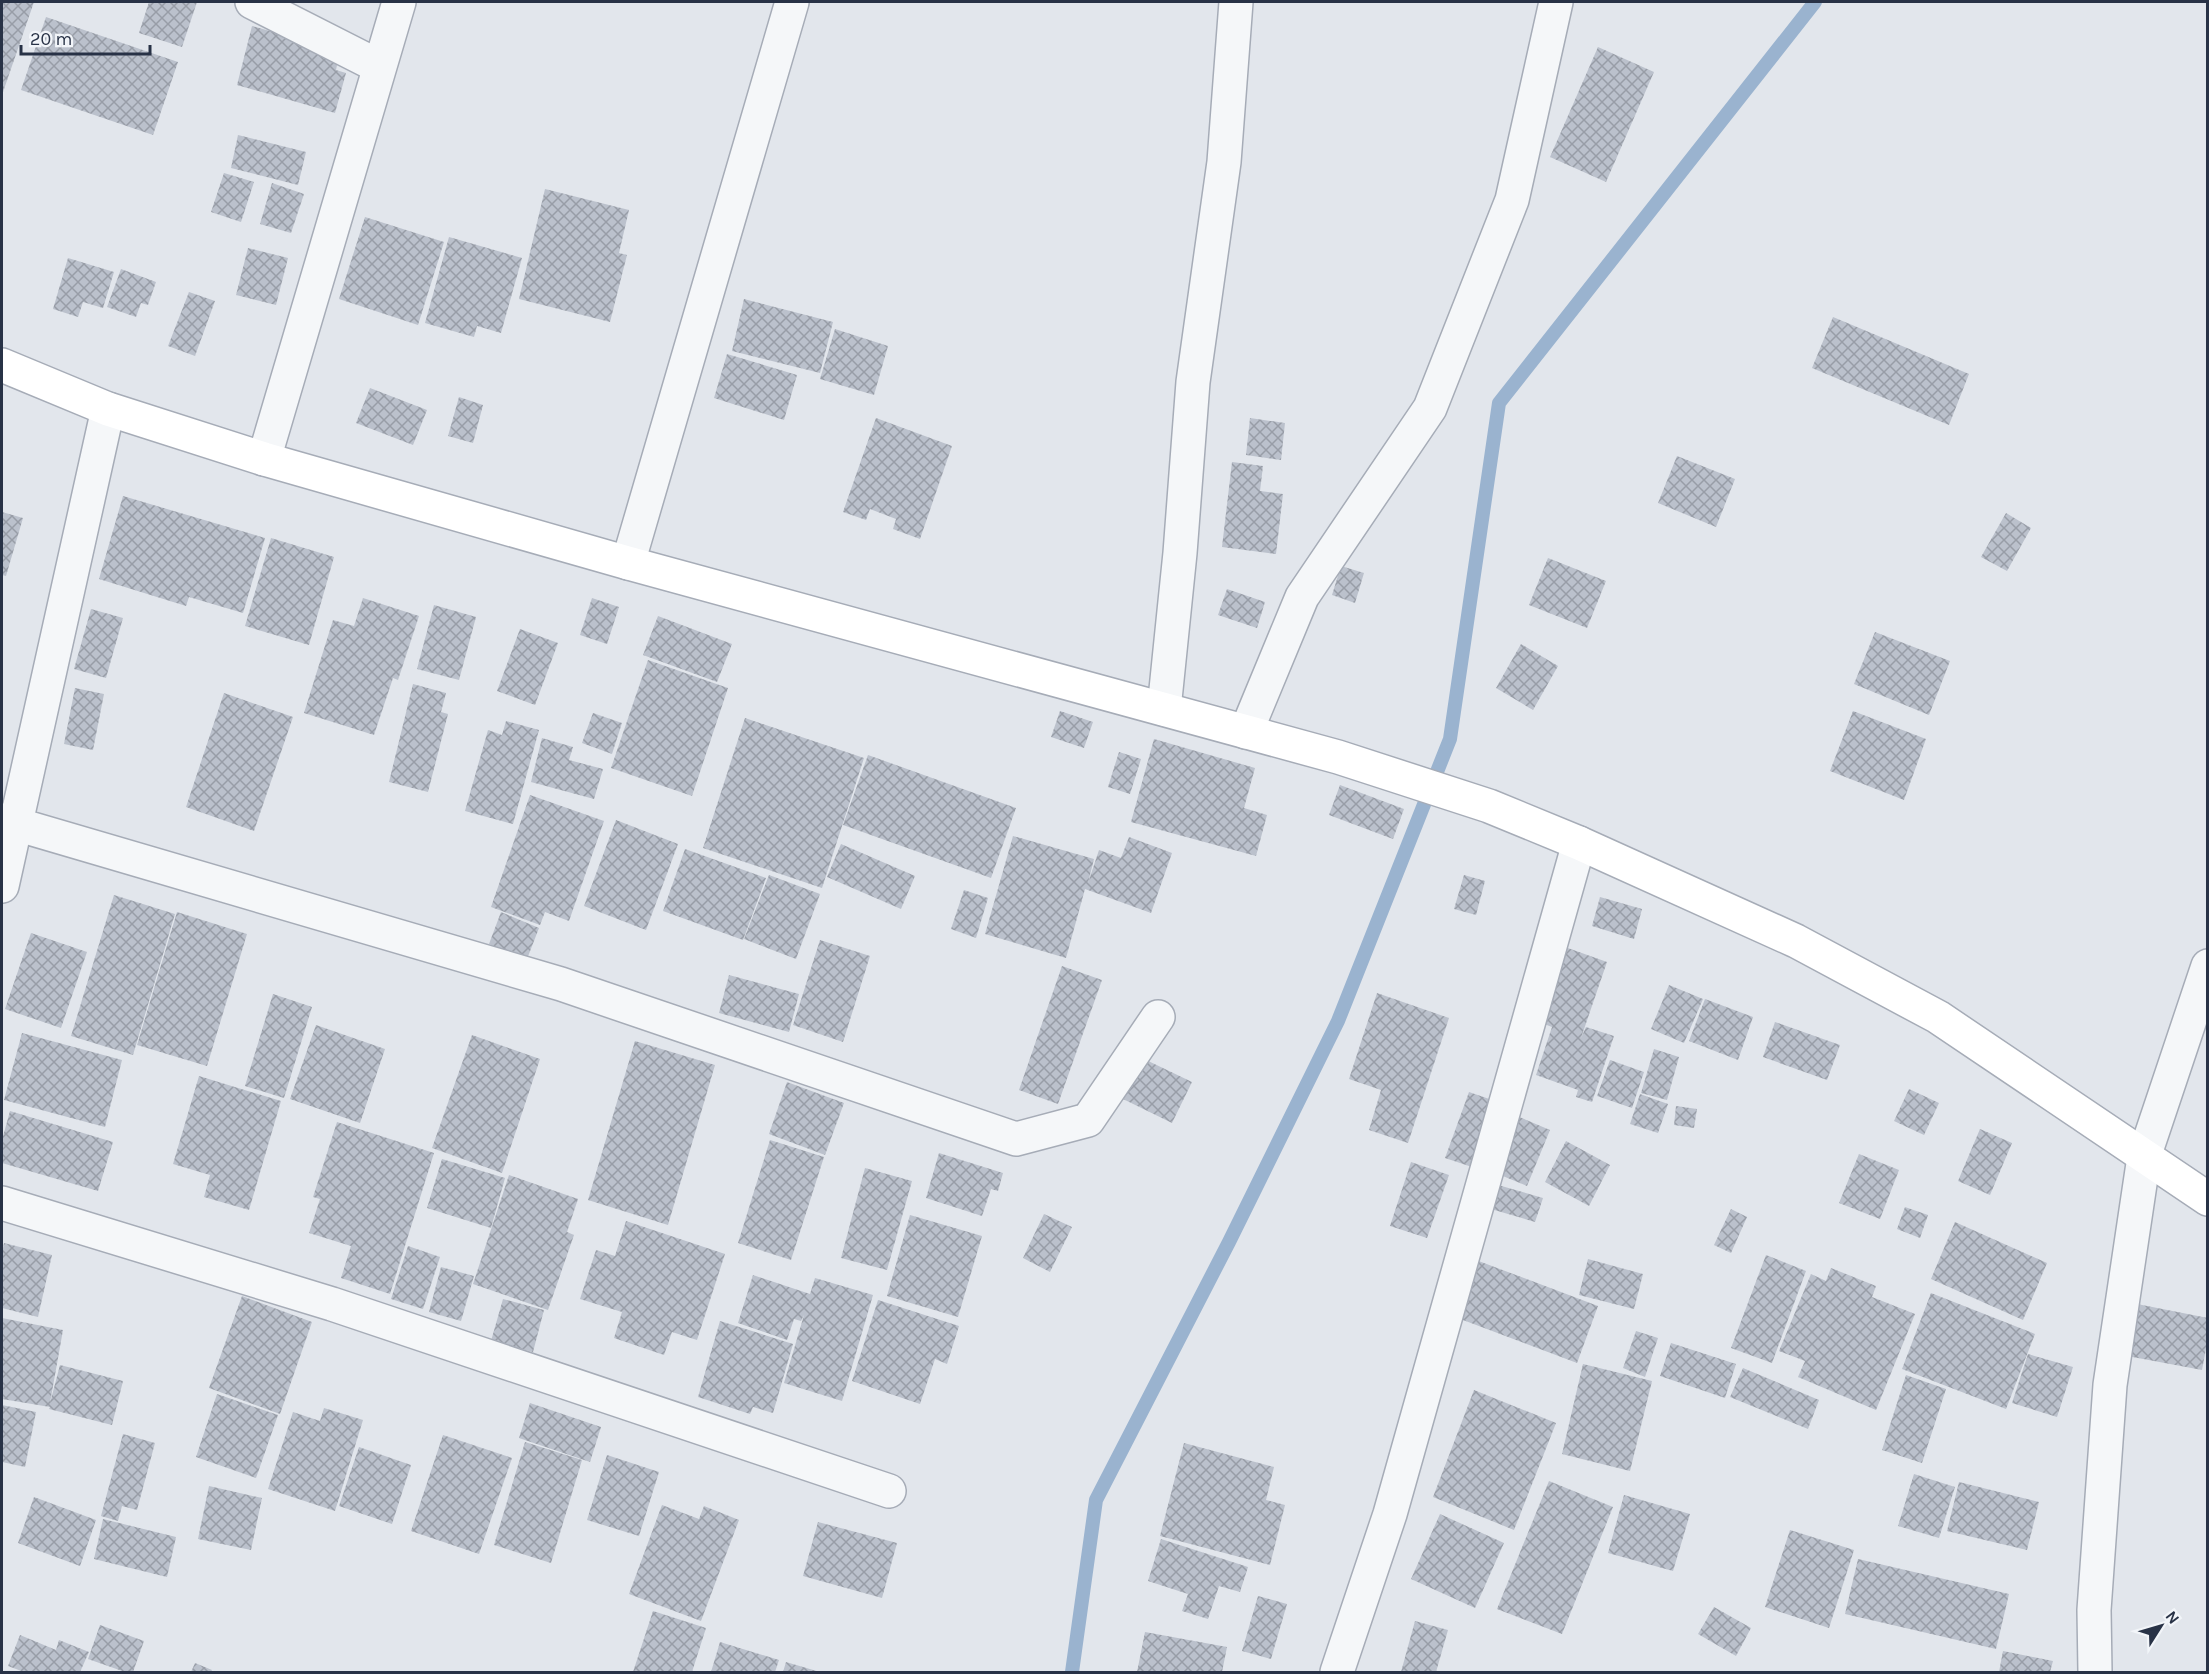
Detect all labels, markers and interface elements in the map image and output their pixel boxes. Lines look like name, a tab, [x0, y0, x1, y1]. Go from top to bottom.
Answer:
scale bar	[21, 18, 150, 56]
text: 20 m	[30, 28, 72, 50]
north arrow	[2131, 1596, 2191, 1656]
text: N	[2162, 1607, 2184, 1628]

